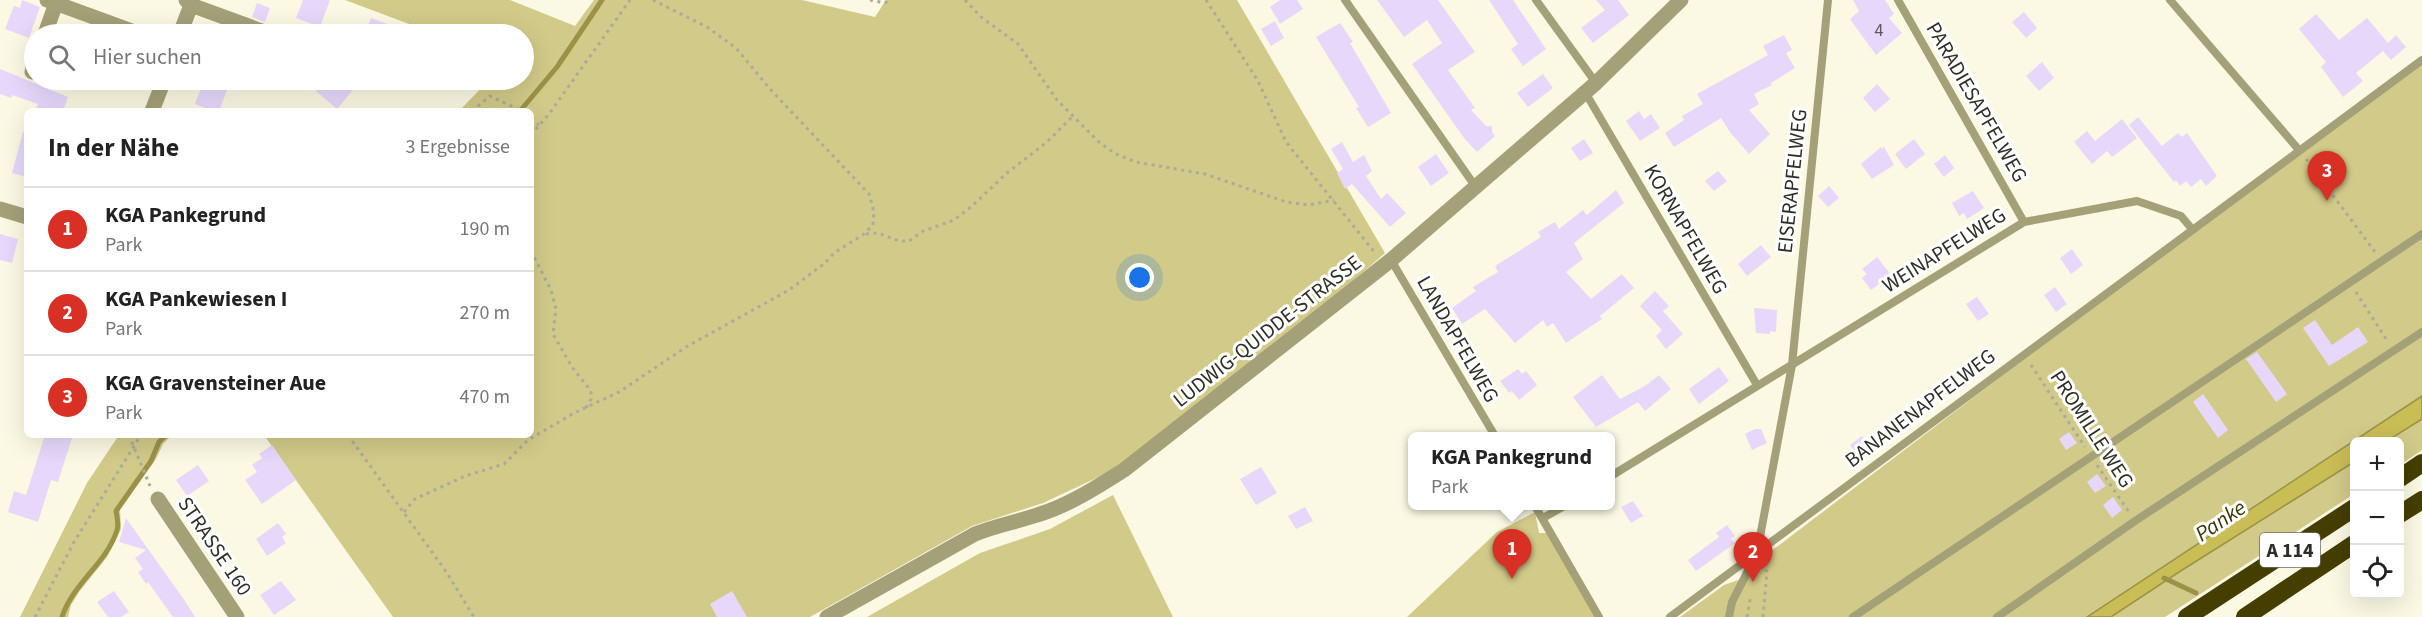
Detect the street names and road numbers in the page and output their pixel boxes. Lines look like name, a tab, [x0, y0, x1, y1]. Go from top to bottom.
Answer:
street label: PARADIESAPFELWEG	[1919, 16, 2035, 188]
street label: EISERAPFELWEG	[1770, 107, 1814, 255]
street label: KORNAPFELWEG	[1637, 158, 1735, 300]
street label: WEINAPFELWEG	[1876, 200, 2012, 300]
street label: LUDWIG-QUIDDE-STRASSE	[1166, 248, 1368, 414]
street label: LANDAPFELWEG	[1409, 270, 1507, 408]
street label: BANANENAPFELWEG	[1839, 341, 2001, 475]
street label: PROMILLE WEG	[2043, 364, 2141, 494]
street label: STRASSE 160	[171, 490, 259, 602]
road number: A 114	[2260, 533, 2320, 567]

